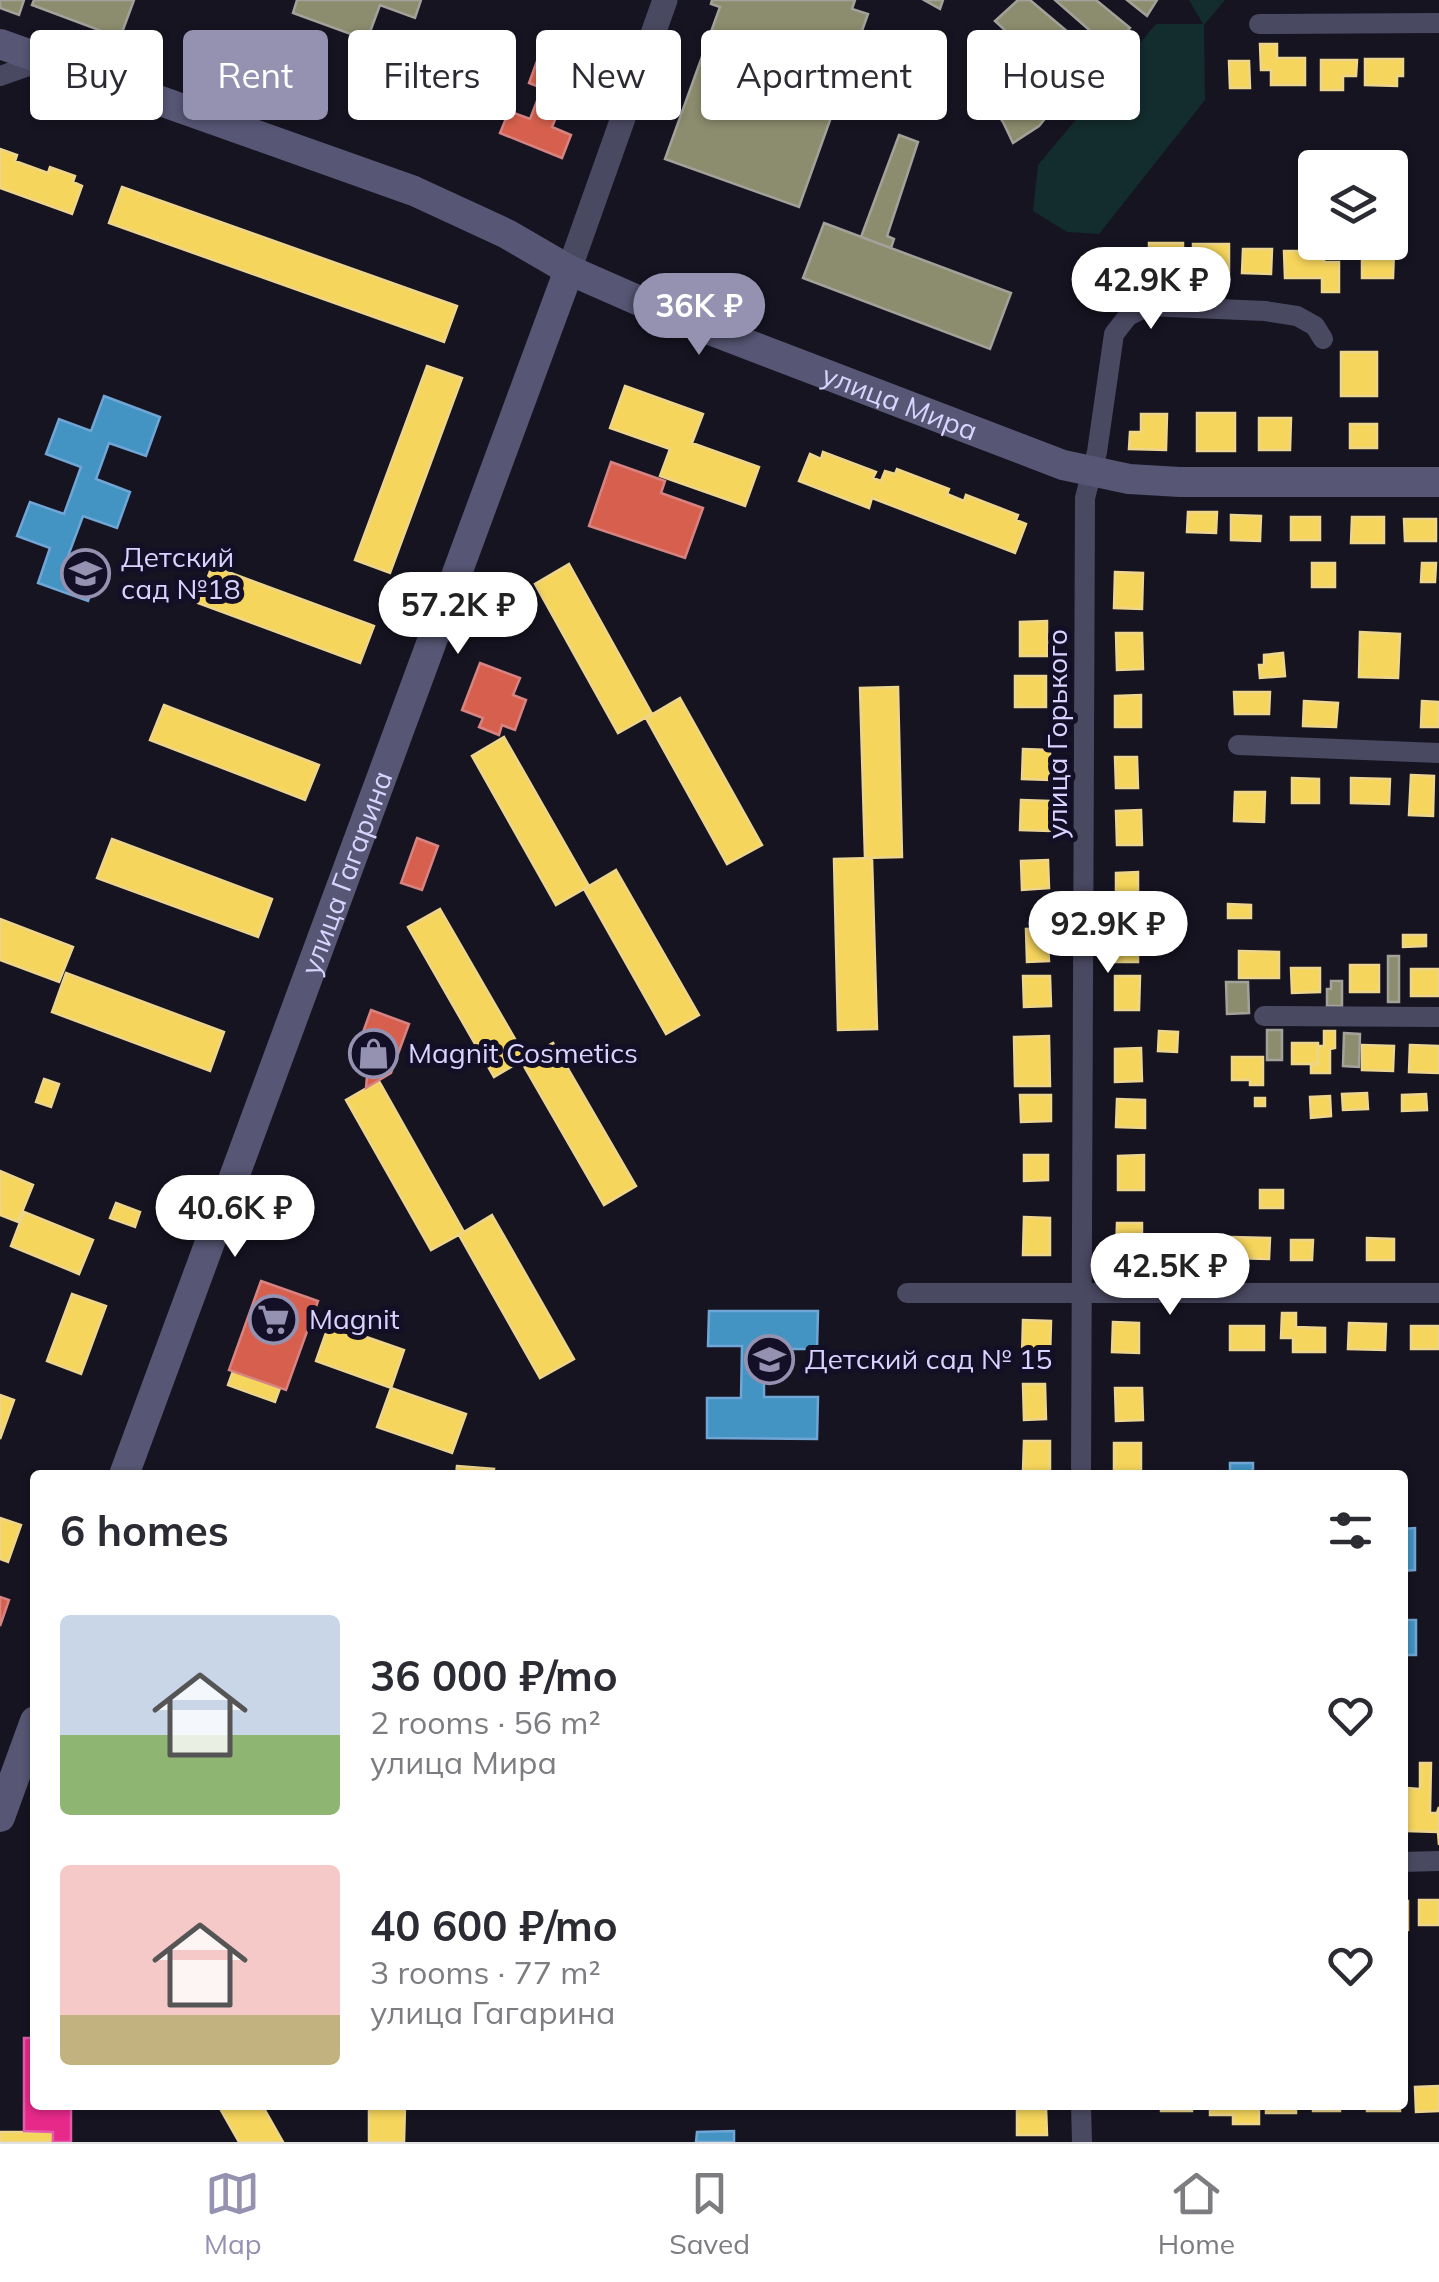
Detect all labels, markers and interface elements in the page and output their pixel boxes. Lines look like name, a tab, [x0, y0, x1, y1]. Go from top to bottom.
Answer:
chip: Buy	[30, 30, 163, 120]
chip: Rent	[183, 30, 328, 120]
chip: Filters	[348, 30, 516, 120]
chip: New	[536, 30, 681, 120]
chip: Apartment	[701, 30, 947, 120]
chip: House	[967, 30, 1140, 120]
map controls	[1298, 150, 1408, 260]
button: layers	[1298, 150, 1408, 260]
pin: 42.9K ₽	[1059, 247, 1243, 332]
text: 42.9K ₽	[1094, 259, 1208, 299]
pin: 36K ₽	[629, 273, 769, 358]
text: 36K ₽	[655, 285, 743, 325]
street label: улица Мира	[817, 357, 983, 448]
place label: Детский сад №18	[121, 539, 241, 606]
school or university icon: Детский сад №18	[60, 547, 112, 599]
pin: 57.2K ₽	[366, 572, 550, 657]
text: 57.2K ₽	[401, 584, 515, 624]
street label: улица Горького	[1039, 629, 1074, 839]
street label: улица Гагарина	[292, 766, 400, 979]
pin: 92.9K ₽	[1016, 891, 1200, 976]
text: 92.9K ₽	[1051, 903, 1165, 943]
shop icon: Magnit Cosmetics	[347, 1027, 399, 1079]
place label: Magnit Cosmetics	[408, 1035, 638, 1070]
pin: 40.6K ₽	[143, 1175, 327, 1260]
text: 40.6K ₽	[178, 1187, 292, 1227]
pin: 42.5K ₽	[1078, 1233, 1262, 1318]
text: 42.5K ₽	[1113, 1245, 1227, 1285]
supermarket icon: Magnit	[248, 1293, 300, 1345]
place label: Magnit	[309, 1301, 400, 1336]
school or university icon: Детский сад № 15	[744, 1333, 796, 1385]
place label: Детский сад № 15	[805, 1341, 1052, 1376]
icon: filters	[1323, 1503, 1378, 1558]
text: 6 homes	[60, 1504, 229, 1557]
text: 36 000 ₽/mo	[370, 1649, 618, 1702]
icon: home	[140, 1655, 260, 1775]
icon: heart	[1323, 1688, 1378, 1743]
text: 2 rooms · 56 m²	[370, 1702, 601, 1742]
text: улица Мира	[370, 1742, 557, 1782]
text: 40 600 ₽/mo	[370, 1899, 618, 1952]
icon: home	[140, 1905, 260, 2025]
icon: heart	[1323, 1938, 1378, 1993]
text: 3 rooms · 77 m²	[370, 1952, 601, 1992]
text: улица Гагарина	[370, 1992, 616, 2032]
tab: Map	[204, 2166, 262, 2261]
tab: Saved	[669, 2166, 750, 2261]
tab: Home	[1158, 2166, 1235, 2261]

